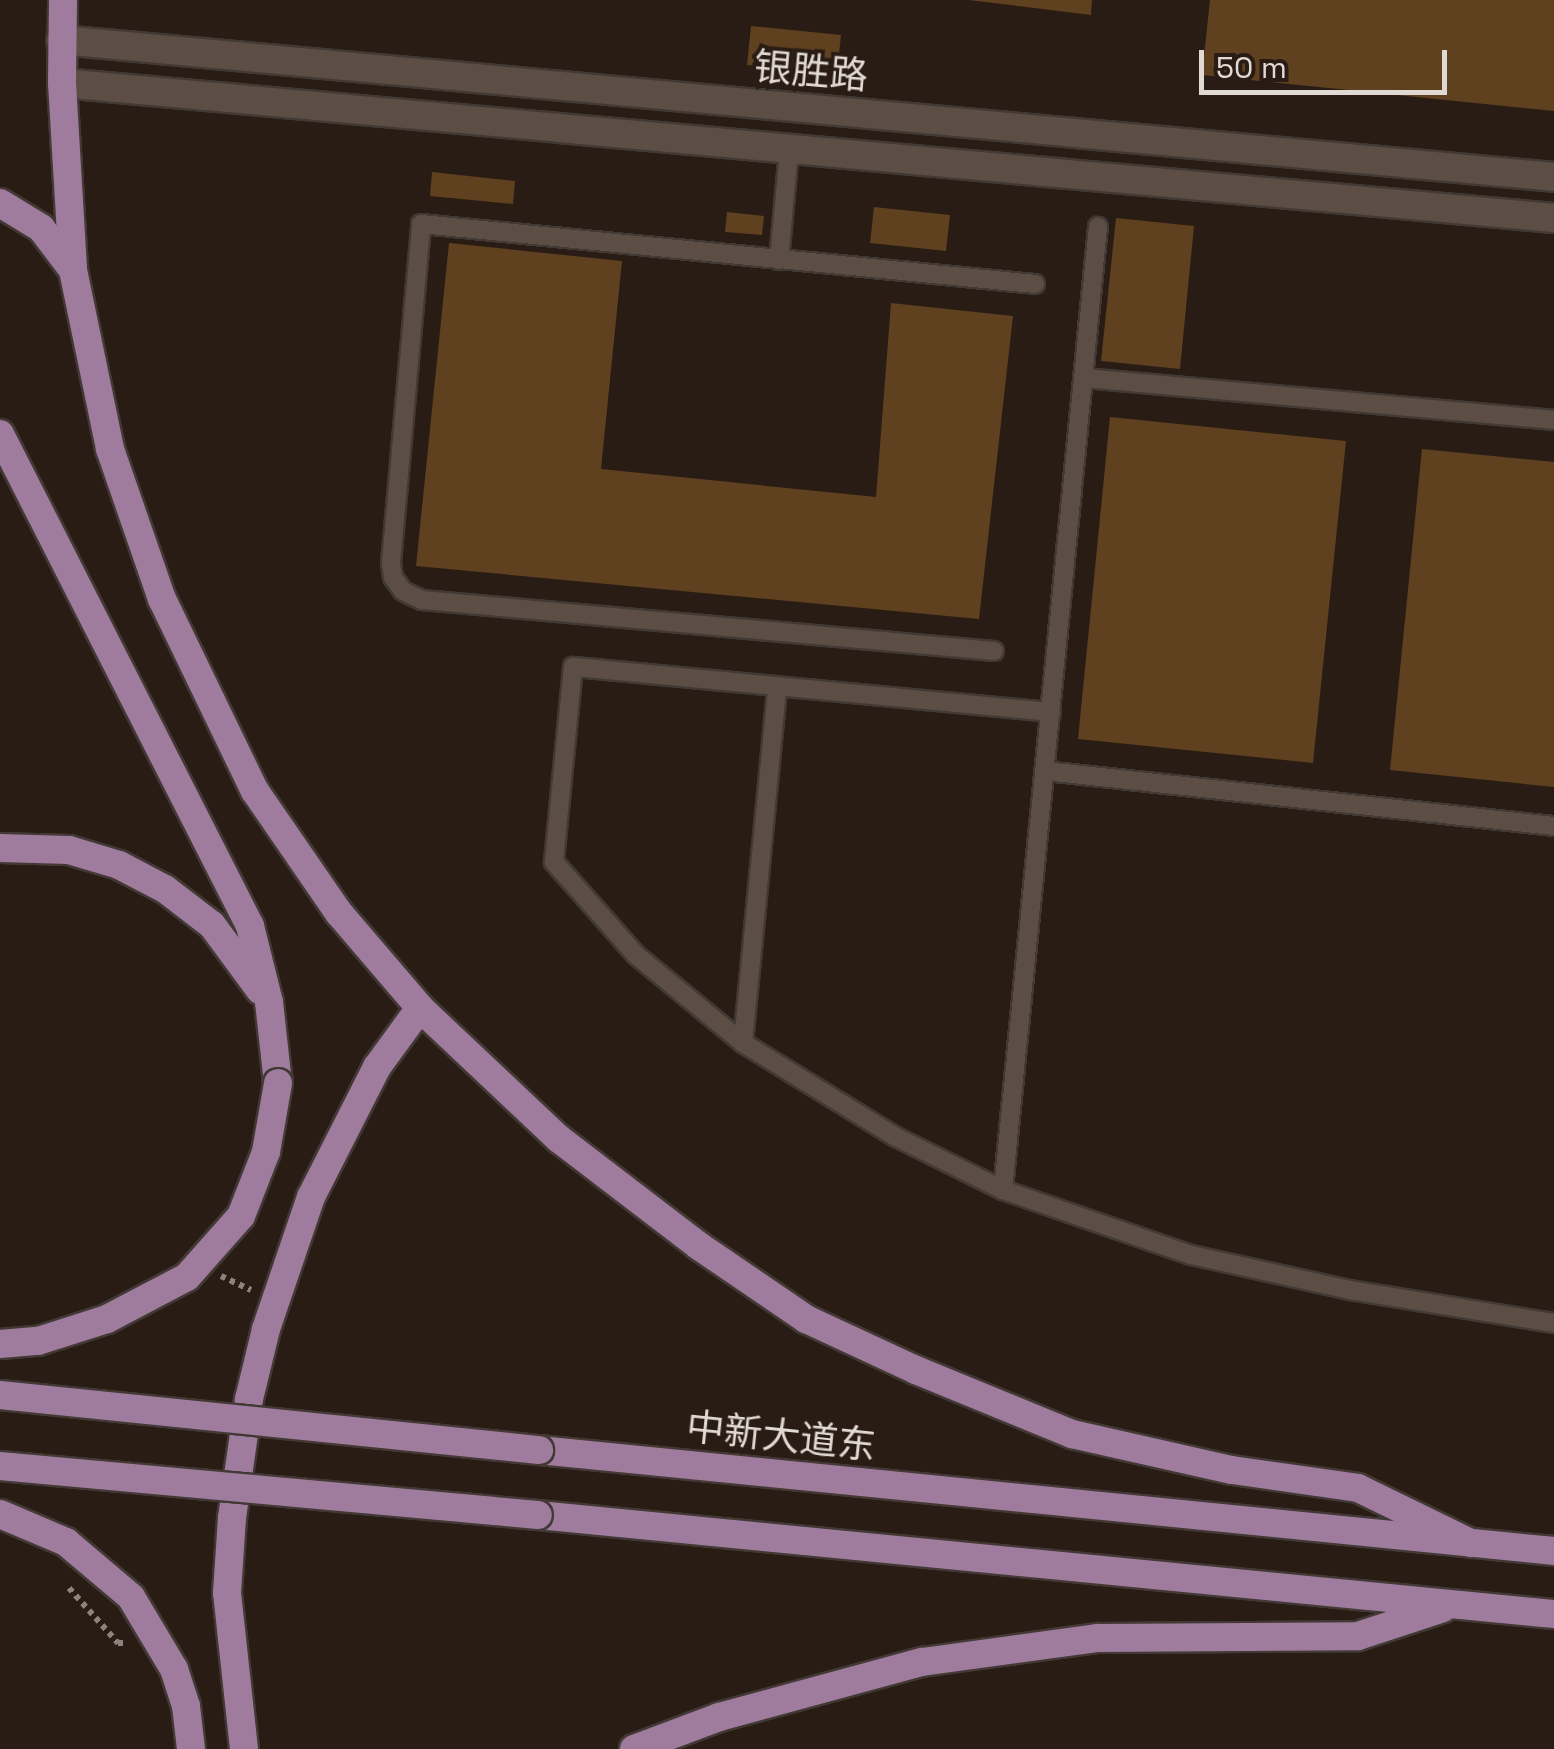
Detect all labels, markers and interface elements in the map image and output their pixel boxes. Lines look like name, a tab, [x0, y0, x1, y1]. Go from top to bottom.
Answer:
scale bar	[1204, 30, 1452, 92]
street label: 银胜路	[752, 44, 870, 100]
text: 50 m	[1216, 48, 1287, 87]
street label: 中新大道东	[684, 1404, 878, 1470]

